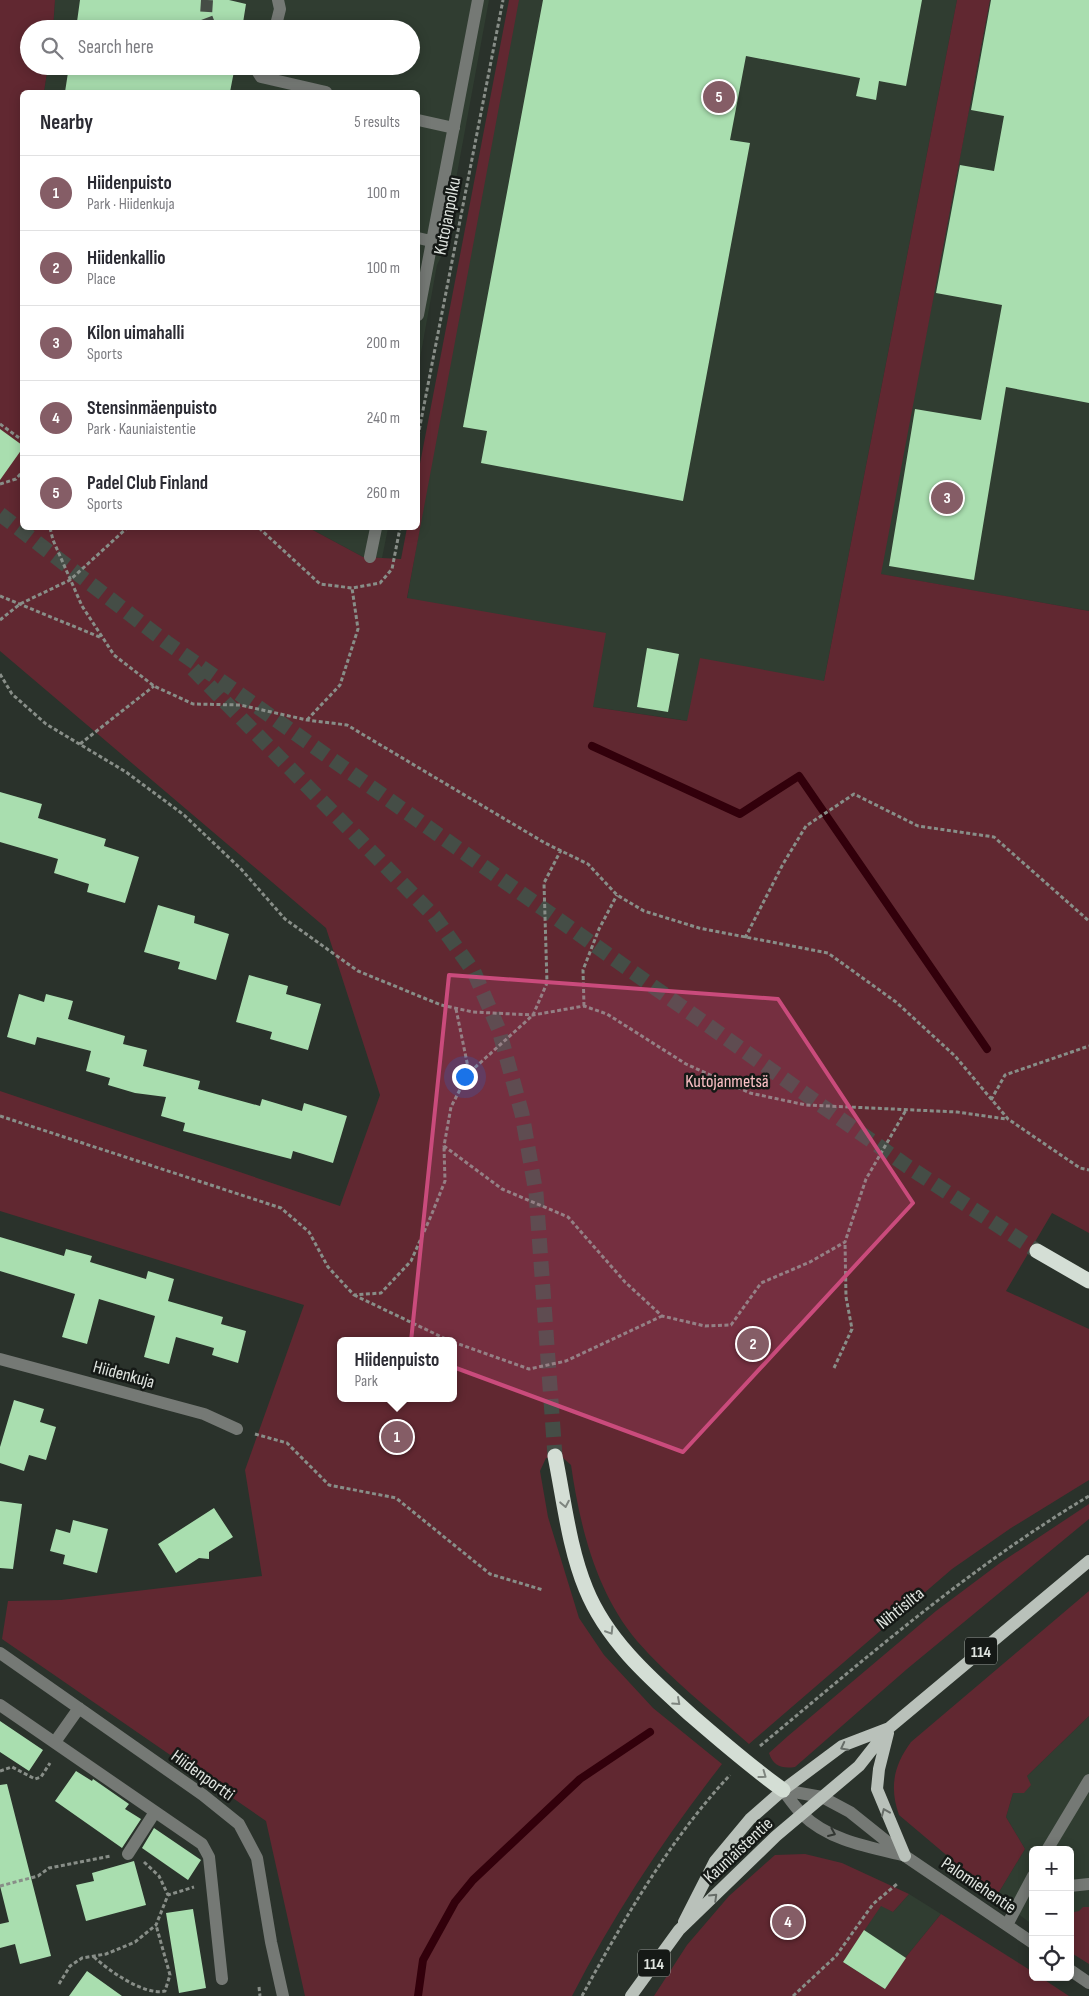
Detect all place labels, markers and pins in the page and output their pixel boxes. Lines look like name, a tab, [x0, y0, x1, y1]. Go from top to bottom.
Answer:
pin: 5	[703, 78, 735, 116]
pin: 3	[931, 479, 963, 517]
pin: 2	[737, 1325, 769, 1363]
pin: 1	[381, 1418, 413, 1456]
pin: 4	[772, 1903, 804, 1941]

